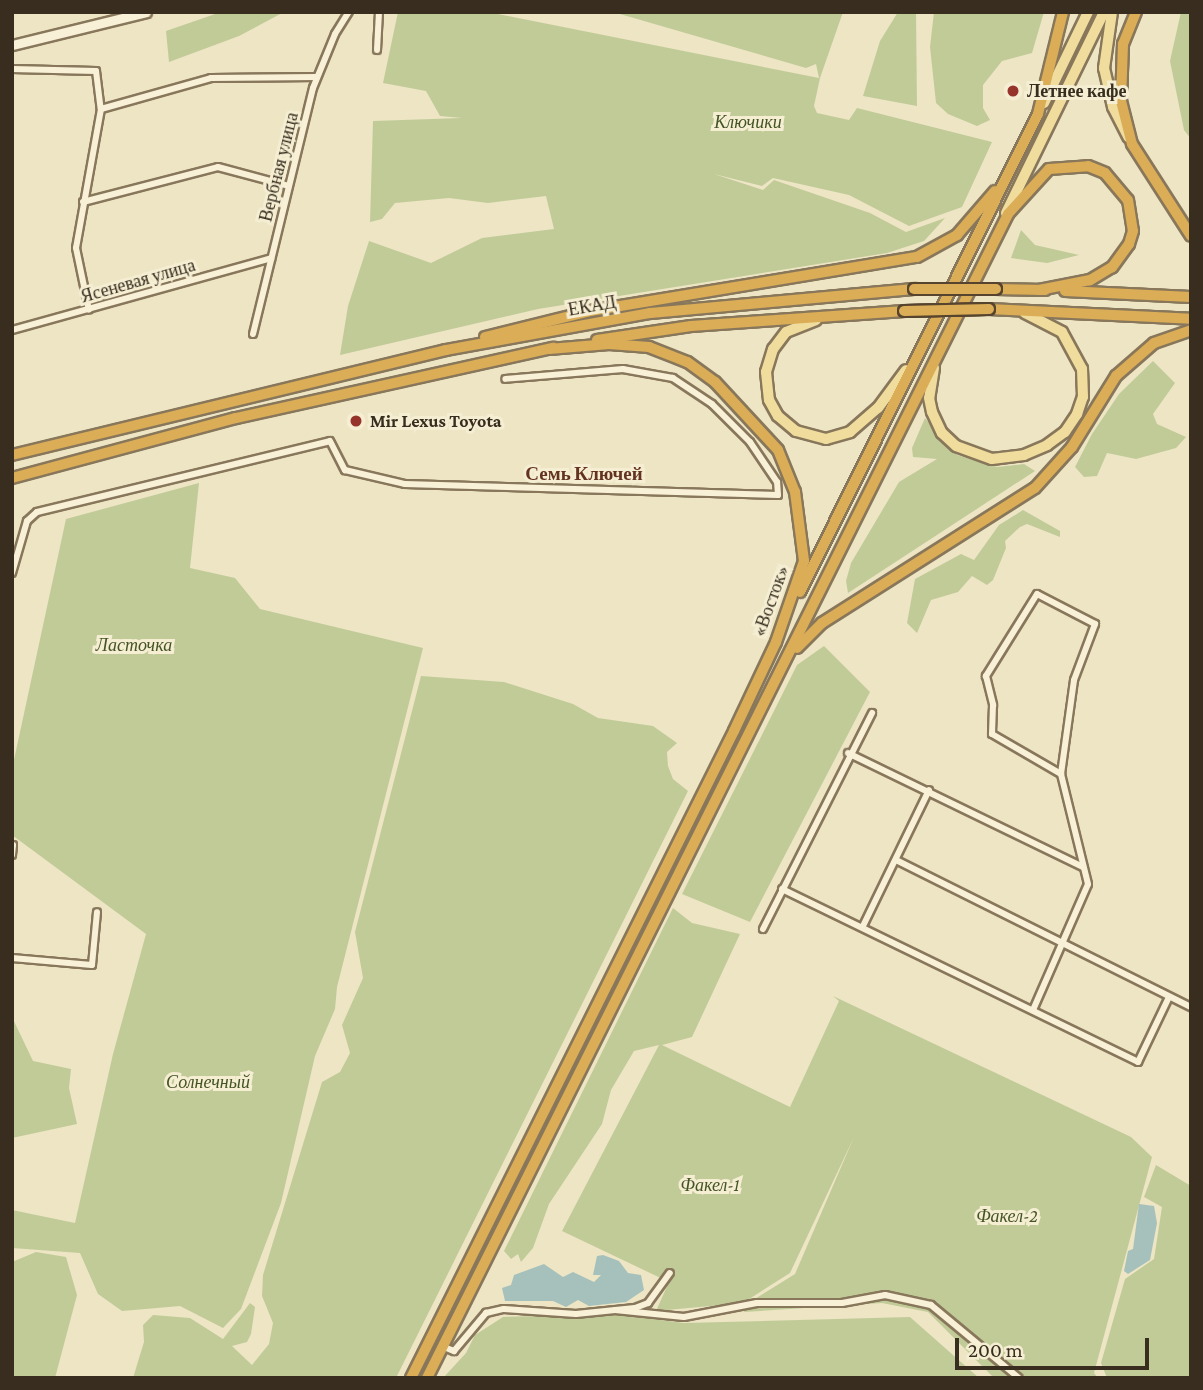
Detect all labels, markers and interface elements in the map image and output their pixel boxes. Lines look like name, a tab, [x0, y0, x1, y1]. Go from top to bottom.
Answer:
place label: Летнее кафе	[1027, 80, 1126, 102]
marker: Летнее кафе	[1005, 83, 1021, 99]
street label: Вербная улица	[255, 110, 303, 224]
park label: Ключики	[714, 111, 782, 133]
street label: Ясеневая улица	[78, 254, 198, 308]
street label: ЕКАД	[566, 291, 618, 321]
place label: Mir Lexus Toyota	[370, 410, 502, 432]
marker: Mir Lexus Toyota	[348, 413, 364, 429]
district label: Семь Ключей	[525, 463, 643, 485]
street label: «Восток»	[748, 562, 794, 640]
park label: Ласточка	[96, 634, 172, 656]
park label: Солнечный	[166, 1071, 250, 1093]
park label: Факел-1	[680, 1174, 740, 1196]
park label: Факел-2	[976, 1205, 1038, 1227]
scale bar	[958, 1324, 1152, 1368]
text: 200 m	[968, 1338, 1023, 1362]

